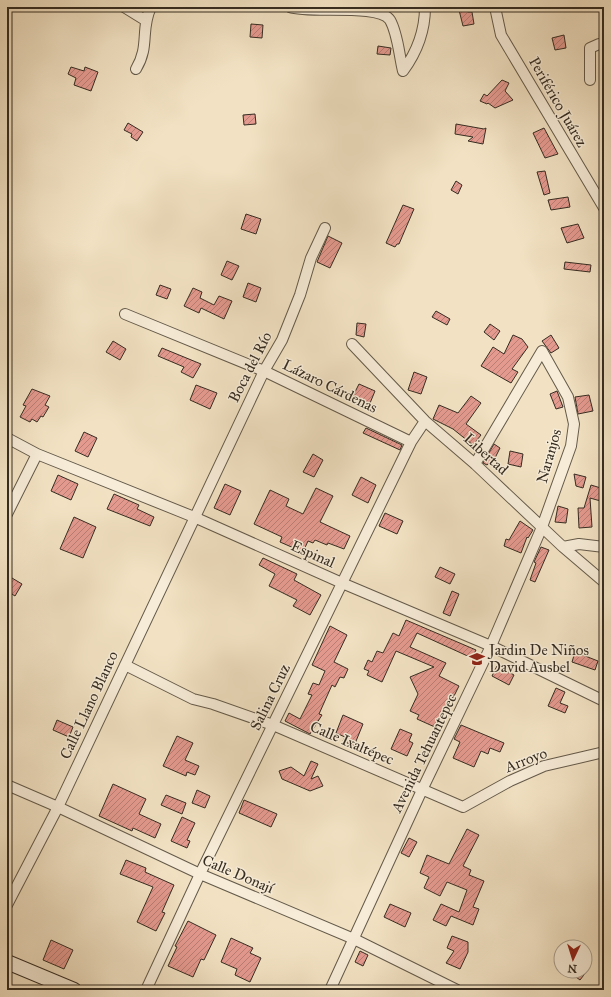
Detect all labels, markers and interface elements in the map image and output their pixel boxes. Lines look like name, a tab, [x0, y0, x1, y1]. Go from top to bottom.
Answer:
street label: Periférico Juárez	[524, 54, 591, 151]
street label: Boca del Río	[225, 328, 276, 405]
street label: Lázaro Cárdenas	[280, 355, 380, 417]
street label: Naranjos	[533, 427, 565, 485]
street label: Libertad	[460, 429, 512, 479]
street label: Espinal	[288, 536, 339, 572]
place label: Jardin De Niños David Ausbel	[487, 641, 589, 676]
street label: Calle Llano Blanco	[56, 648, 122, 762]
school or university icon: Jardin De Niños David Ausbel	[468, 650, 486, 668]
street label: Salina Cruz	[246, 661, 294, 733]
street label: Avenida Tehuantepec	[387, 691, 460, 816]
street label: Calle Ixaltépec	[307, 717, 397, 769]
street label: Arroyo	[502, 744, 550, 777]
street label: Calle Donají	[200, 851, 277, 897]
north arrow	[553, 939, 593, 979]
text: N	[567, 962, 577, 975]

